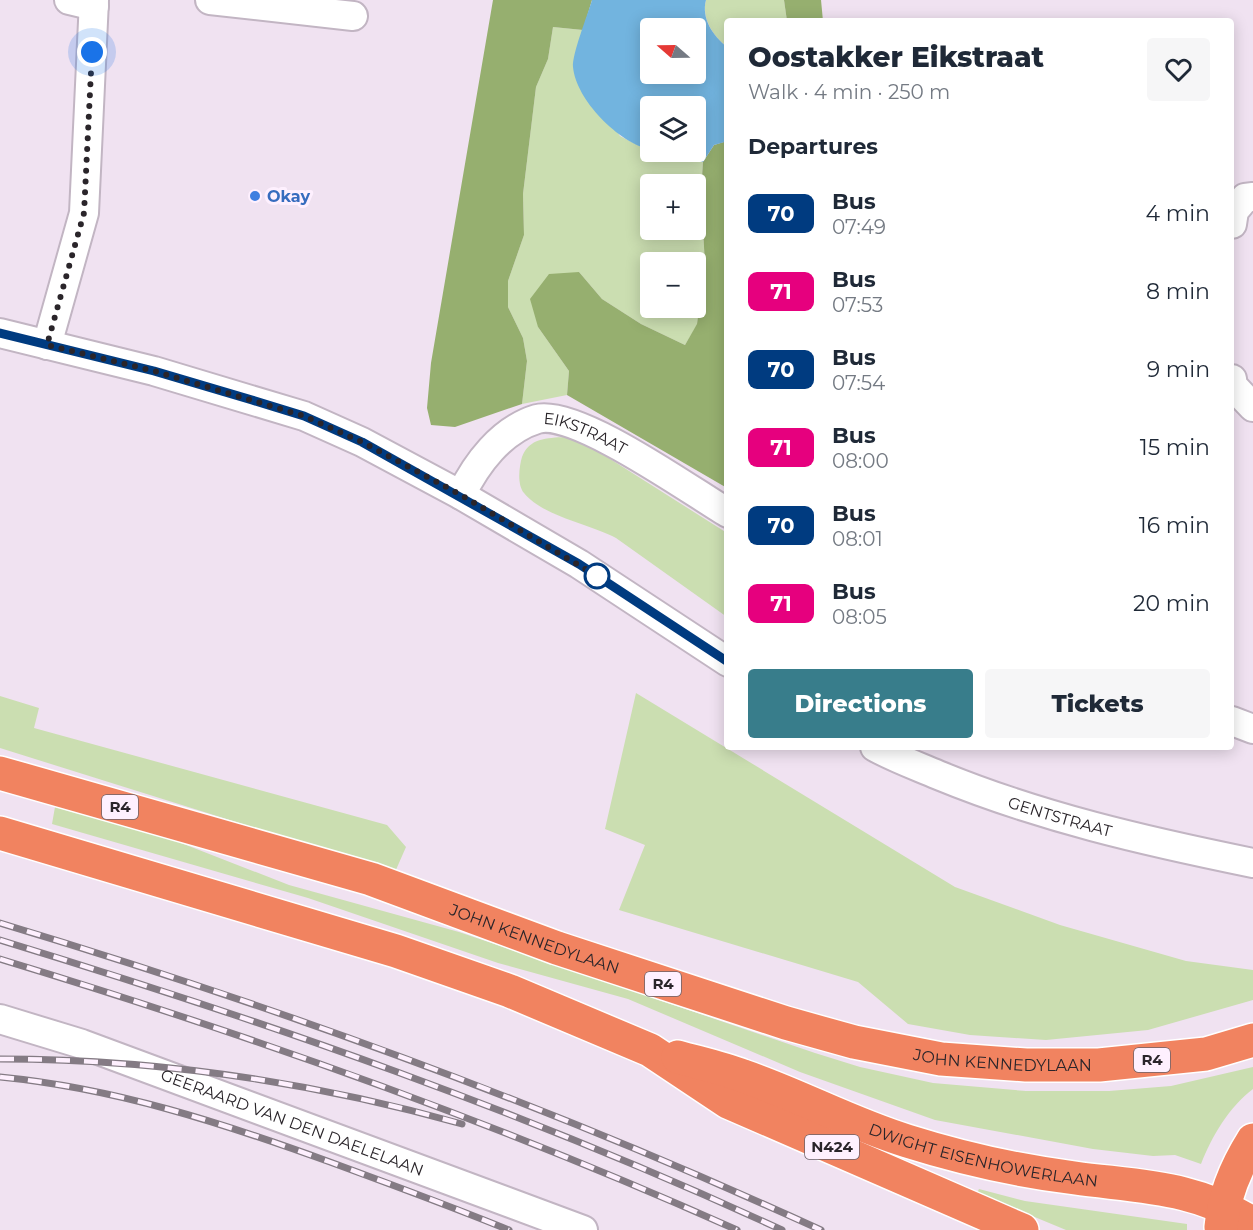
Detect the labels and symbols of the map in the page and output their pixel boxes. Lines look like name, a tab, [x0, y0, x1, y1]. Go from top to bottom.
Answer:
north arrow	[640, 18, 706, 84]
your location	[77, 37, 107, 67]
place label: Okay	[267, 187, 311, 206]
marker: Okay	[248, 189, 262, 203]
street label: EIKSTRAAT	[543, 409, 631, 459]
unlabelled marker	[584, 563, 610, 589]
street label: GENTSTRAAT	[1006, 793, 1115, 841]
road number: R4	[102, 795, 138, 819]
street label: JOHN KENNEDYLAAN	[446, 900, 622, 978]
road number: R4	[645, 972, 681, 996]
street label: JOHN KENNEDYLAAN	[911, 1045, 1092, 1075]
road number: R4	[1134, 1048, 1170, 1072]
street label: GEERAARD VAN DEN DAELELAAN	[158, 1065, 426, 1180]
street label: DWIGHT EISENHOWERLAAN	[866, 1120, 1099, 1191]
road number: N424	[805, 1135, 859, 1159]

